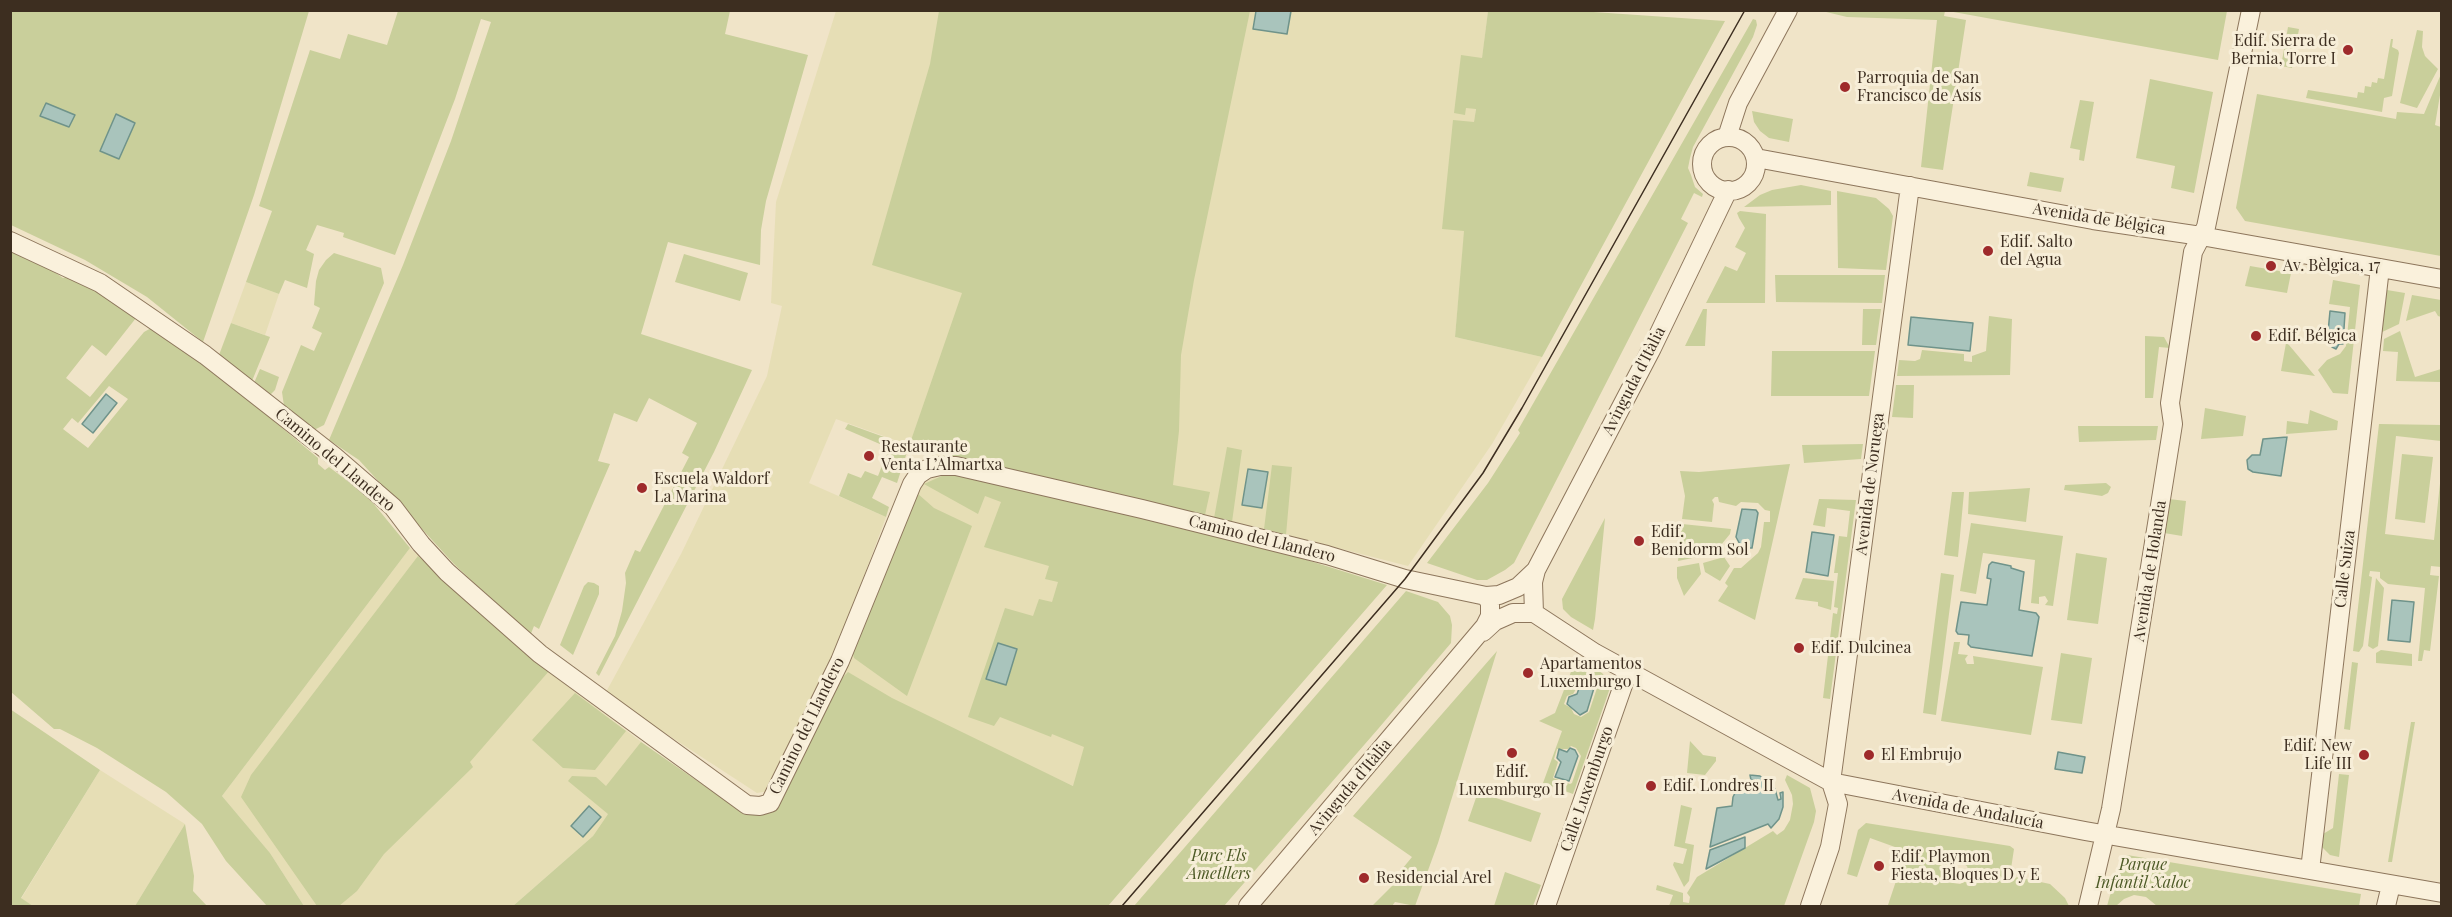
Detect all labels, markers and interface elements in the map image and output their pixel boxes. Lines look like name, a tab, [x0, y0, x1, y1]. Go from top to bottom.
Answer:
place label: Edif. Sierra de Bernia, Torre I	[2231, 31, 2336, 69]
marker: Edif. Sierra de Bernia, Torre I	[2341, 43, 2355, 57]
place label: Parroquia de San Francisco de Asís	[1857, 68, 1981, 106]
marker: Parroquia de San Francisco de Asís	[1838, 80, 1852, 94]
street label: Avenida de Bélgica	[2031, 199, 2167, 239]
place label: Edif. Salto del Agua	[2000, 232, 2073, 270]
marker: Edif. Salto del Agua	[1981, 244, 1995, 258]
place label: Av. Bèlgica, 17	[2283, 256, 2380, 276]
marker: Av. Bèlgica, 17	[2264, 259, 2278, 273]
street label: Avinguda d'Itàlia	[1598, 323, 1670, 439]
place label: Edif. Bélgica	[2268, 326, 2357, 346]
marker: Edif. Bélgica	[2249, 329, 2263, 343]
street label: Camino del Llandero	[271, 404, 399, 516]
street label: Avenida de Noruega	[1852, 412, 1888, 556]
place label: Restaurante Venta L’Almartxa	[881, 437, 1002, 475]
marker: Restaurante Venta L’Almartxa	[862, 449, 876, 463]
place label: Escuela Waldorf La Marina	[654, 469, 769, 507]
marker: Escuela Waldorf La Marina	[635, 481, 649, 495]
street label: Avenida de Holanda	[2129, 499, 2171, 643]
street label: Camino del Llandero	[1187, 511, 1337, 567]
place label: Edif. Benidorm Sol	[1651, 522, 1749, 560]
street label: Calle Suiza	[2331, 529, 2359, 609]
marker: Edif. Benidorm Sol	[1632, 534, 1646, 548]
place label: Edif. Dulcinea	[1811, 638, 1911, 658]
marker: Edif. Dulcinea	[1792, 641, 1806, 655]
street label: Camino del Llandero	[765, 654, 849, 798]
place label: Apartamentos Luxemburgo I	[1540, 654, 1642, 692]
marker: Apartamentos Luxemburgo I	[1521, 666, 1535, 680]
street label: Calle Luxemburgo	[1557, 724, 1617, 854]
street label: Avinguda d'Itàlia	[1304, 735, 1396, 839]
place label: Edif. New Life III	[2284, 736, 2352, 774]
place label: El Embrujo	[1881, 745, 1962, 765]
marker: Edif. Luxemburgo II	[1505, 746, 1519, 760]
marker: El Embrujo	[1862, 748, 1876, 762]
marker: Edif. New Life III	[2357, 748, 2371, 762]
place label: Edif. Luxemburgo II	[1459, 762, 1565, 800]
place label: Edif. Londres II	[1663, 776, 1774, 796]
marker: Edif. Londres II	[1644, 779, 1658, 793]
street label: Avenida de Andalucía	[1891, 785, 2045, 833]
park label: Parc Els Ametllers	[1187, 846, 1251, 884]
place label: Edif. Playmon Fiesta, Bloques D y E	[1891, 847, 2040, 885]
park label: Parque Infantil Xaloc	[2096, 855, 2190, 893]
marker: Edif. Playmon Fiesta, Bloques D y E	[1872, 859, 1886, 873]
place label: Residencial Arel	[1376, 868, 1492, 888]
marker: Residencial Arel	[1357, 871, 1371, 885]

